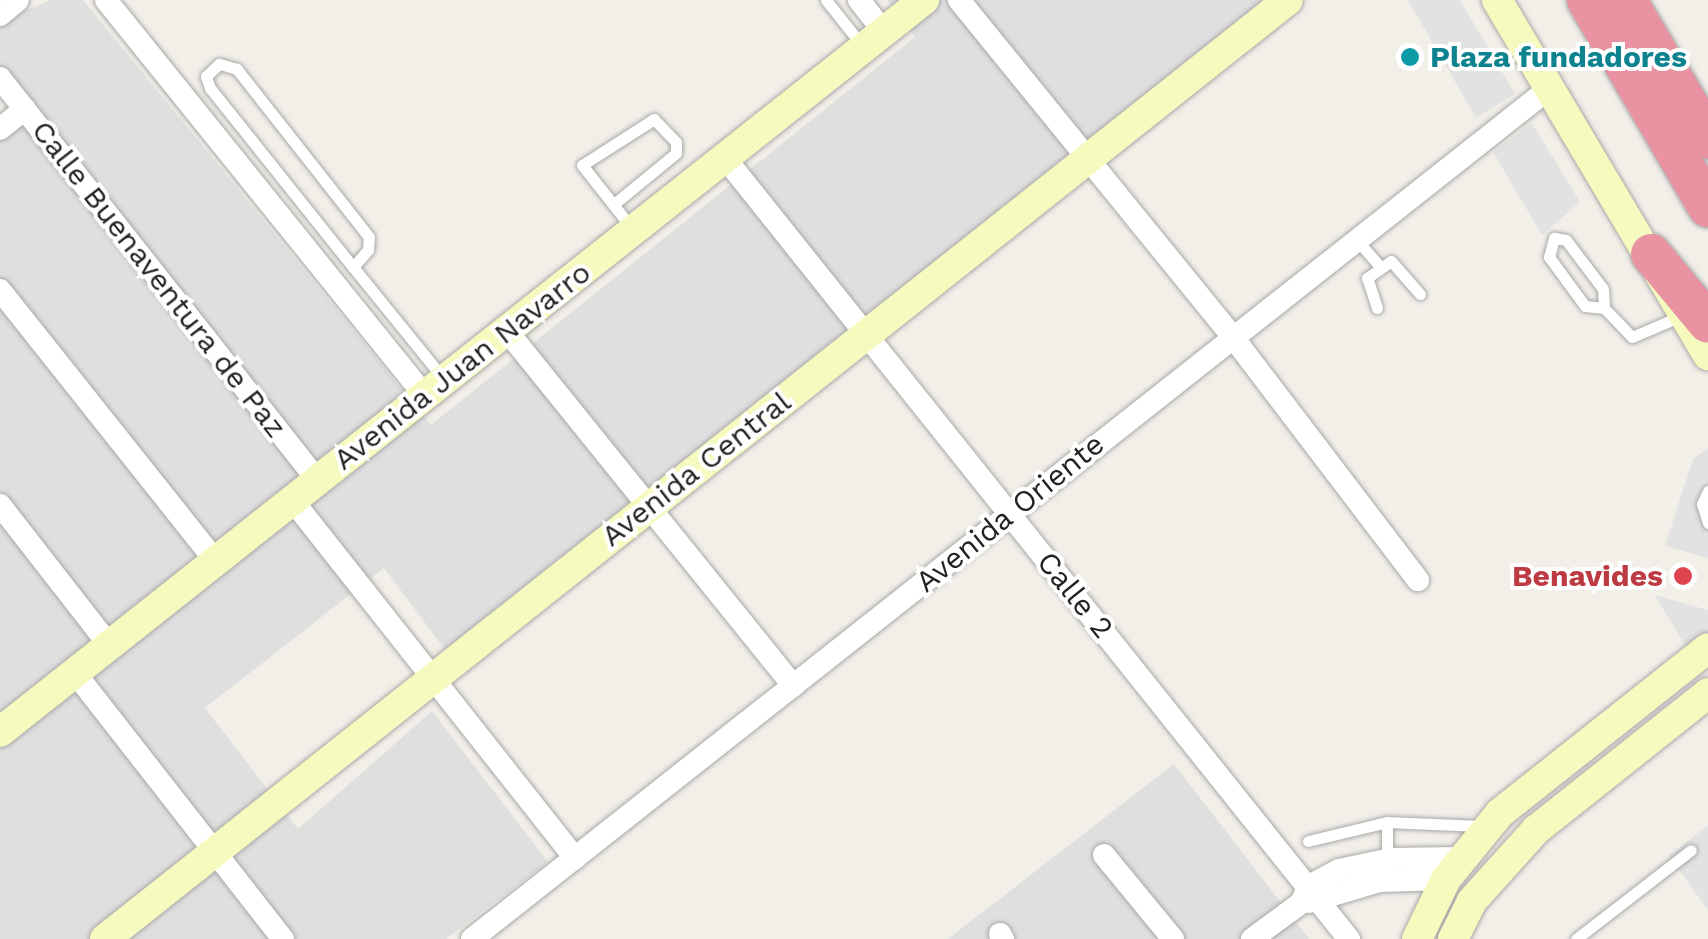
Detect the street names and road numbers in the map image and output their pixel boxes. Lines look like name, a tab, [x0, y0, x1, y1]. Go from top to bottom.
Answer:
street label: Calle Buenaventura de Paz	[24, 113, 294, 445]
street label: Avenida Juan Navarro	[326, 254, 598, 478]
street label: Avenida Central	[594, 384, 798, 554]
street label: Avenida Oriente	[908, 426, 1112, 600]
street label: Calle 2	[1029, 544, 1121, 646]

